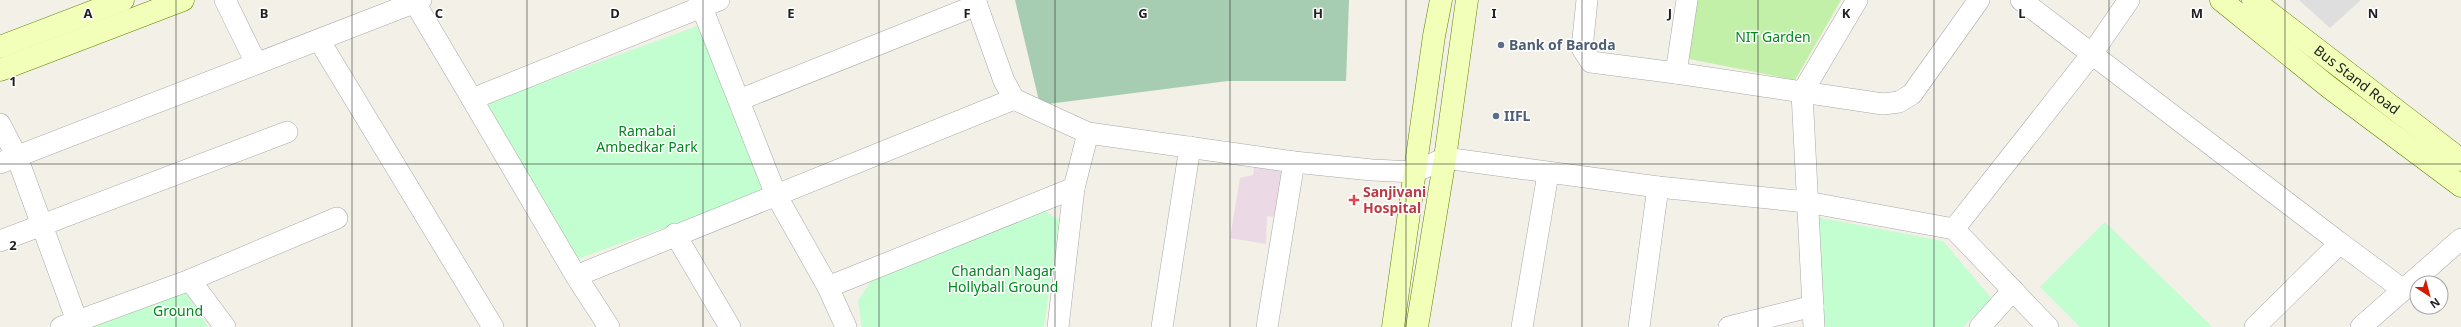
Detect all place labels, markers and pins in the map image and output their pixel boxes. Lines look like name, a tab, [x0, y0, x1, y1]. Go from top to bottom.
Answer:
place label: Bank of Baroda	[1509, 35, 1616, 54]
marker: Bank of Baroda	[1496, 40, 1506, 50]
place label: IIFL	[1504, 106, 1531, 125]
marker: IIFL	[1491, 111, 1501, 121]
place label: Sanjivani Hospital	[1363, 182, 1426, 217]
marker: Sanjivani Hospital	[1348, 194, 1360, 206]

